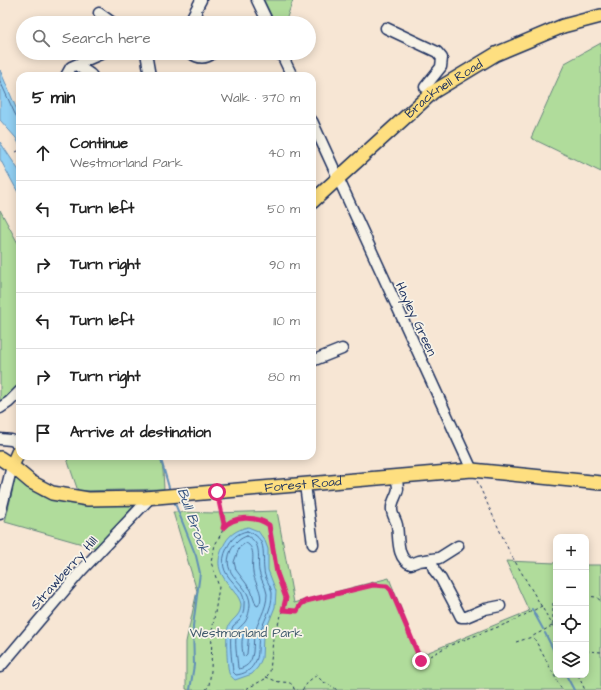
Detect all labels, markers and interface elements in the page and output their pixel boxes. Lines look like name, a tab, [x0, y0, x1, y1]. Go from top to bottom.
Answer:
search box	[16, 16, 316, 60]
icon: search	[30, 27, 52, 49]
text: Search here	[62, 28, 151, 49]
street label: Bracknell Road	[401, 55, 486, 123]
text: 5 min	[32, 86, 75, 110]
text: Walk · 370 m	[221, 89, 300, 107]
text: Continue	[70, 133, 128, 154]
icon: ahead	[32, 142, 54, 164]
text: 40 m	[268, 144, 300, 162]
text: Westmorland Park	[70, 154, 183, 172]
icon: left	[32, 198, 54, 220]
text: Turn left	[70, 198, 134, 219]
text: 50 m	[267, 200, 300, 218]
icon: right	[32, 254, 54, 276]
text: Turn right	[70, 254, 141, 275]
text: 90 m	[269, 256, 300, 274]
street label: Hayley Green	[390, 279, 441, 360]
icon: left	[32, 310, 54, 332]
text: Turn left	[70, 310, 134, 331]
text: 110 m	[273, 312, 300, 330]
icon: right	[32, 366, 54, 388]
text: Turn right	[70, 366, 141, 387]
text: 80 m	[268, 368, 300, 386]
icon: arrive	[32, 422, 54, 444]
text: Arrive at destination	[70, 422, 211, 443]
street label: Forest Road	[264, 472, 343, 497]
route start	[208, 483, 226, 501]
water label: Bull Brook	[172, 485, 214, 557]
street label: Strawberry Hill	[26, 532, 102, 614]
map controls	[553, 534, 589, 678]
button: +	[553, 534, 589, 570]
button: −	[553, 570, 589, 606]
button: locate	[553, 606, 589, 642]
park label: Westmorland Park	[190, 624, 302, 642]
button: layers	[553, 642, 589, 678]
route end	[412, 652, 430, 670]

